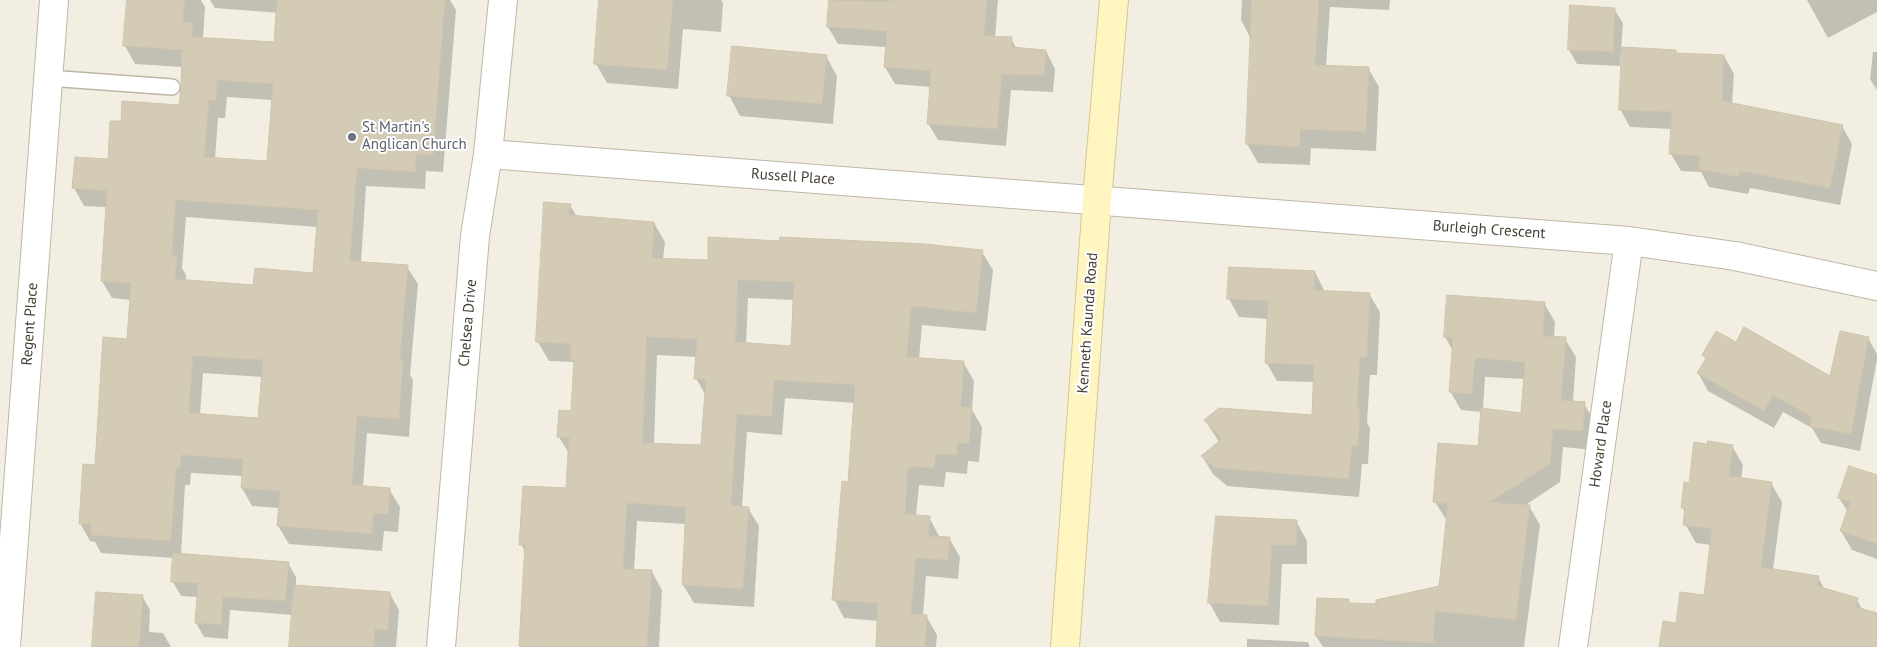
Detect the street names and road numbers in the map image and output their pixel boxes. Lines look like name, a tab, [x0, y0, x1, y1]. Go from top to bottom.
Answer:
street label: Russell Place	[750, 165, 836, 189]
street label: Burleigh Crescent	[1432, 217, 1546, 243]
street label: Kenneth Kaunda Road	[1074, 252, 1102, 394]
street label: Chelsea Drive	[455, 279, 481, 367]
street label: Regent Place	[18, 282, 42, 366]
street label: Howard Place	[1586, 399, 1616, 489]

